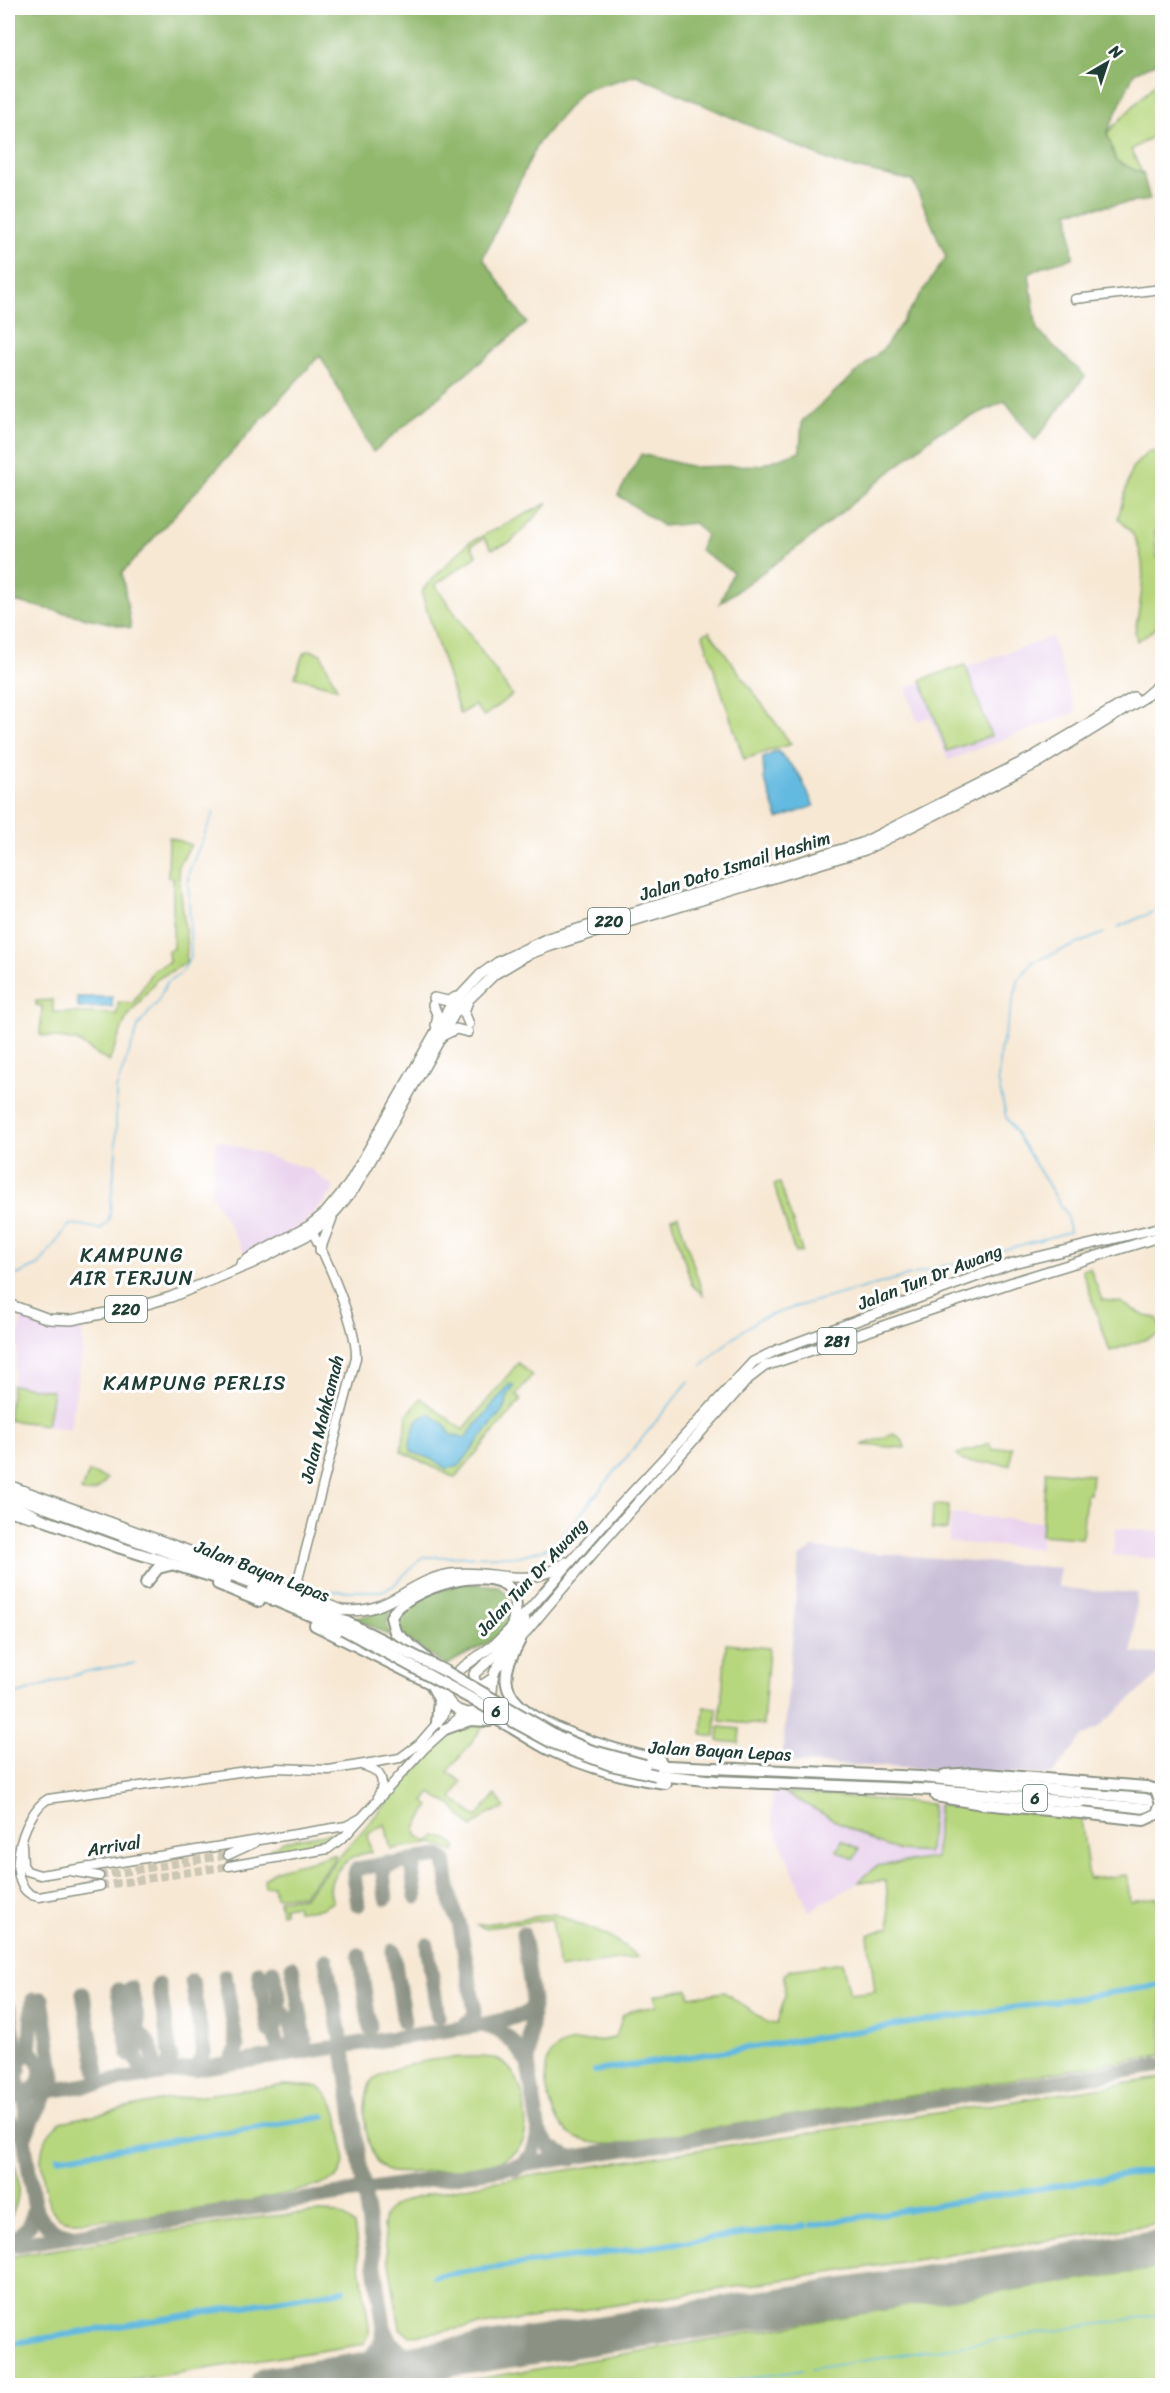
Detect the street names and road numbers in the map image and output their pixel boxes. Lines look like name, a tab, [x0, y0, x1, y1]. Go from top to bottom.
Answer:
street label: Jalan Dato Ismail Hashim	[635, 822, 835, 911]
road number: 220	[588, 908, 630, 934]
street label: Jalan Tun Dr Awang	[852, 1235, 1007, 1320]
road number: 220	[105, 1296, 147, 1322]
road number: 281	[818, 1328, 856, 1354]
street label: Jalan Mahkamah	[290, 1352, 353, 1487]
street label: Jalan Tun Dr Awang	[467, 1510, 596, 1645]
street label: Jalan Bayan Lepas	[189, 1530, 335, 1612]
road number: 6	[484, 1698, 508, 1724]
street label: Jalan Bayan Lepas	[647, 1731, 793, 1771]
road number: 6	[1023, 1785, 1047, 1811]
street label: Arrival	[84, 1826, 144, 1866]

